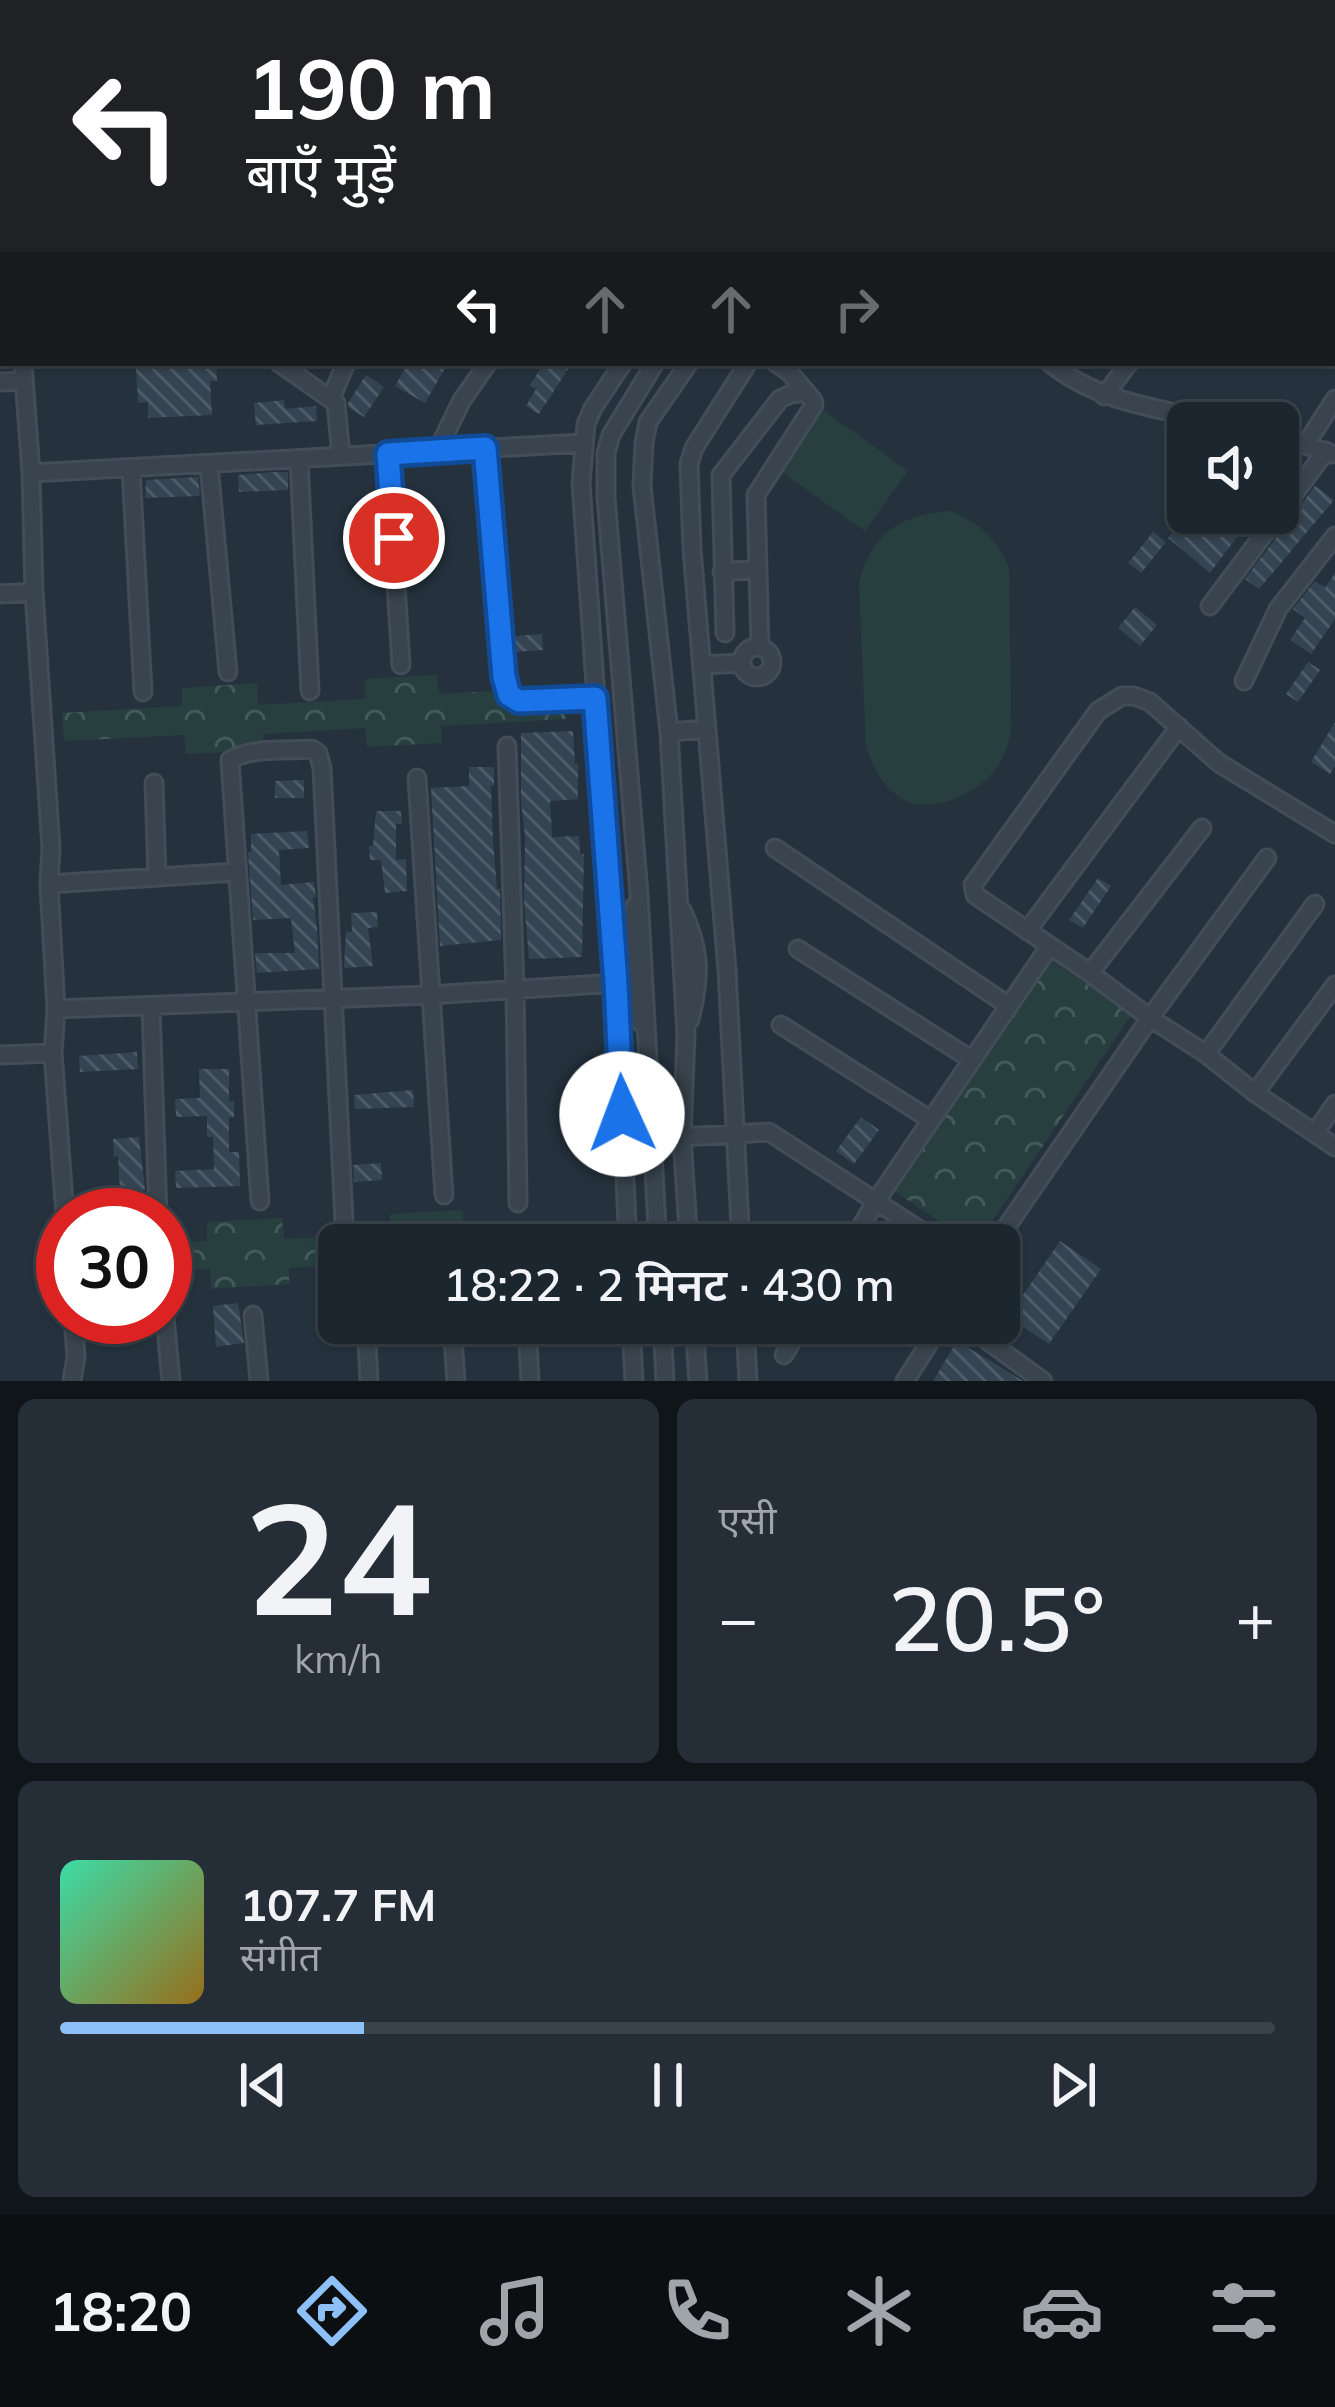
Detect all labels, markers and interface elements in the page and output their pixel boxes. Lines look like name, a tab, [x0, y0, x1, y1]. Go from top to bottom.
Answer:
text: 190 m	[246, 35, 496, 140]
icon: left	[48, 48, 204, 204]
text: बाएँ मुड़ें	[246, 139, 396, 207]
icon: left	[446, 276, 512, 342]
icon: ahead	[572, 276, 638, 342]
icon: ahead	[698, 276, 764, 342]
icon: right	[824, 276, 890, 342]
map controls	[1167, 402, 1299, 534]
button: sound	[1167, 402, 1299, 534]
pin	[343, 487, 445, 589]
icon: arrive	[361, 505, 427, 571]
position arrow	[559, 1051, 685, 1177]
speed limit sign: 30	[36, 1188, 192, 1344]
text: 18:22 · 2 मिनट · 430 m	[443, 1256, 895, 1312]
text: 24	[245, 1458, 432, 1654]
text: एसी	[719, 1495, 777, 1544]
text: 20.5°	[888, 1561, 1105, 1674]
text: −	[719, 1576, 758, 1659]
text: +	[1235, 1576, 1275, 1659]
text: km/h	[294, 1634, 382, 1683]
text: 107.7 FM	[240, 1876, 436, 1932]
text: संगीत	[240, 1932, 321, 1981]
icon: previous	[230, 2052, 296, 2118]
icon: pause	[635, 2052, 701, 2118]
icon: next	[1040, 2052, 1106, 2118]
icon: directions	[290, 2269, 374, 2353]
icon: music	[473, 2269, 557, 2353]
icon: phone	[655, 2269, 739, 2353]
icon: climate	[837, 2269, 921, 2353]
icon: car	[1020, 2269, 1104, 2353]
icon: filters	[1202, 2269, 1286, 2353]
text: 18:20	[49, 2277, 192, 2345]

